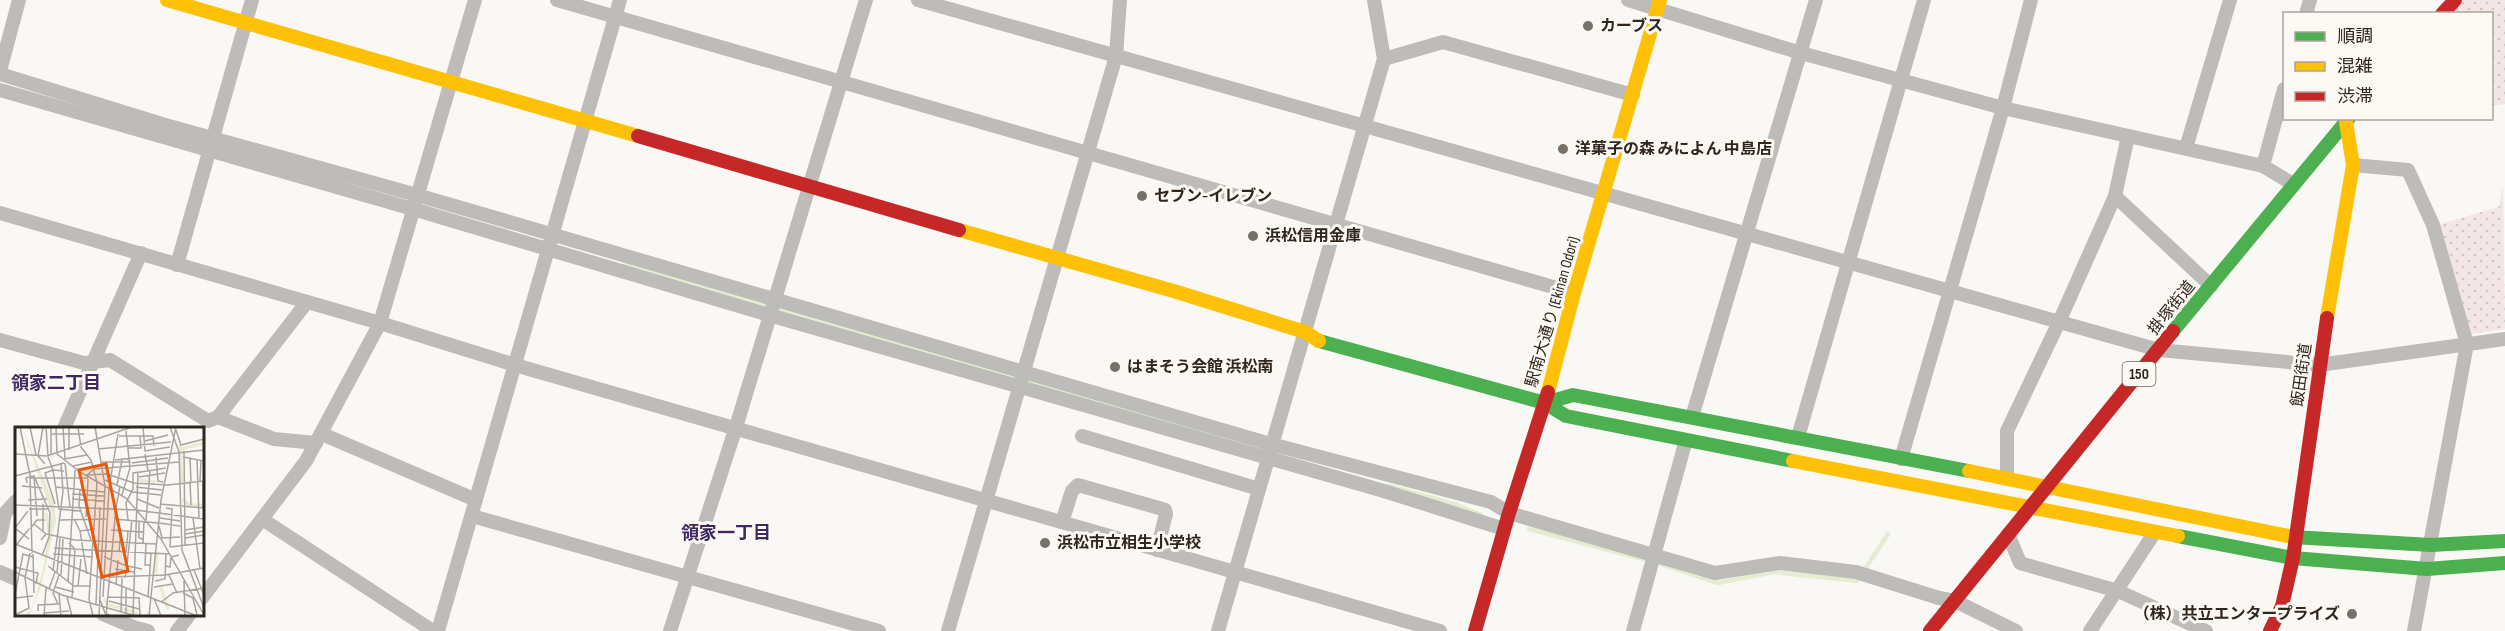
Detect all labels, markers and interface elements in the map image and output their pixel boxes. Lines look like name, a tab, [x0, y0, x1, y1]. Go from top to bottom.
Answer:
legend	[2283, 12, 2493, 120]
place label: カーブス	[1600, 17, 1663, 36]
marker: カーブス	[1581, 19, 1595, 33]
text: 順調	[2337, 26, 2373, 47]
text: 混雑	[2337, 56, 2373, 77]
text: 渋滞	[2337, 86, 2373, 107]
place label: 洋菓子の森 みによん 中島店	[1575, 140, 1772, 159]
marker: 洋菓子の森 みによん 中島店	[1556, 142, 1570, 156]
place label: セブン-イレブン	[1154, 187, 1272, 206]
marker: セブン-イレブン	[1135, 189, 1149, 203]
place label: 浜松信用金庫	[1265, 227, 1361, 246]
marker: 浜松信用金庫	[1246, 229, 1260, 243]
street label: 駅南大通り (Ekinan Odori)	[1522, 234, 1584, 390]
street label: 掛塚街道	[2144, 277, 2200, 339]
street label: 飯田街道	[2288, 342, 2316, 408]
place label: はまそう会館 浜松南	[1127, 358, 1274, 377]
marker: はまそう会館 浜松南	[1108, 360, 1122, 374]
road number: 150	[2122, 362, 2156, 386]
district label: 領家二丁目	[11, 373, 101, 394]
inset map	[15, 427, 204, 616]
district label: 領家一丁目	[681, 523, 771, 544]
place label: 浜松市立相生小学校	[1057, 534, 1201, 553]
marker: 浜松市立相生小学校	[1038, 536, 1052, 550]
place label: （株）共立エンタープライズ	[2133, 605, 2340, 624]
marker: （株）共立エンタープライズ	[2345, 607, 2359, 621]

